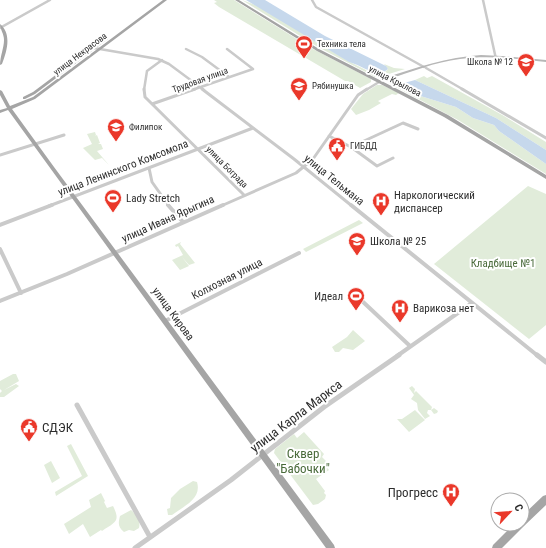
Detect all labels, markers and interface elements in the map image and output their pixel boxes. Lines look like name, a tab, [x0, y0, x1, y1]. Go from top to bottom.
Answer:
street label: улица Некрасова	[51, 31, 109, 77]
sports icon: Техника тела	[294, 34, 314, 59]
place label: Техника тела	[317, 39, 366, 49]
school or university icon: Школа № 12	[516, 52, 536, 77]
place label: Школа № 12	[467, 57, 514, 67]
street label: улица Крылова	[367, 64, 423, 98]
street label: Трудовая улица	[171, 65, 229, 95]
school or university icon: Рябинушка	[289, 76, 309, 101]
place label: Рябинушка	[312, 81, 354, 91]
school or university icon: Филипок	[106, 117, 126, 142]
place label: Филипок	[129, 122, 163, 132]
public building icon: ГИБДД	[327, 136, 347, 161]
street label: улица Ленинского Комсомола	[56, 137, 190, 199]
place label: ГИБДД	[350, 141, 377, 151]
street label: улица Бограда	[204, 144, 250, 190]
street label: улица Тельмана	[301, 152, 367, 208]
sports icon: Lady Stretch	[103, 188, 123, 213]
place label: Наркологический диспансер	[394, 189, 475, 215]
hospital icon: Наркологический диспансер	[371, 191, 391, 216]
place label: Lady Stretch	[126, 192, 180, 205]
street label: улица Ивана Ярыгина	[120, 193, 216, 245]
school or university icon: Школа № 25	[347, 231, 367, 256]
place label: Школа № 25	[370, 235, 426, 248]
street label: Колхозная улица	[190, 256, 264, 302]
park label: Кладбище №1	[471, 257, 535, 270]
street label: улица Кирова	[149, 285, 197, 343]
sports icon: Идеал	[346, 286, 366, 311]
place label: Идеал	[314, 290, 343, 303]
hospital icon: Варикоза нет	[390, 298, 410, 323]
place label: Варикоза нет	[413, 302, 474, 315]
street label: улица Карла Маркса	[247, 377, 345, 455]
public building icon: СДЭК	[19, 417, 39, 442]
place label: СДЭК	[42, 420, 74, 435]
park label: Сквер "Бабочки"	[276, 446, 330, 476]
hospital icon: Прогресс	[441, 482, 461, 507]
place label: Прогресс	[388, 485, 438, 500]
north arrow	[490, 492, 530, 532]
text: С	[511, 502, 526, 514]

